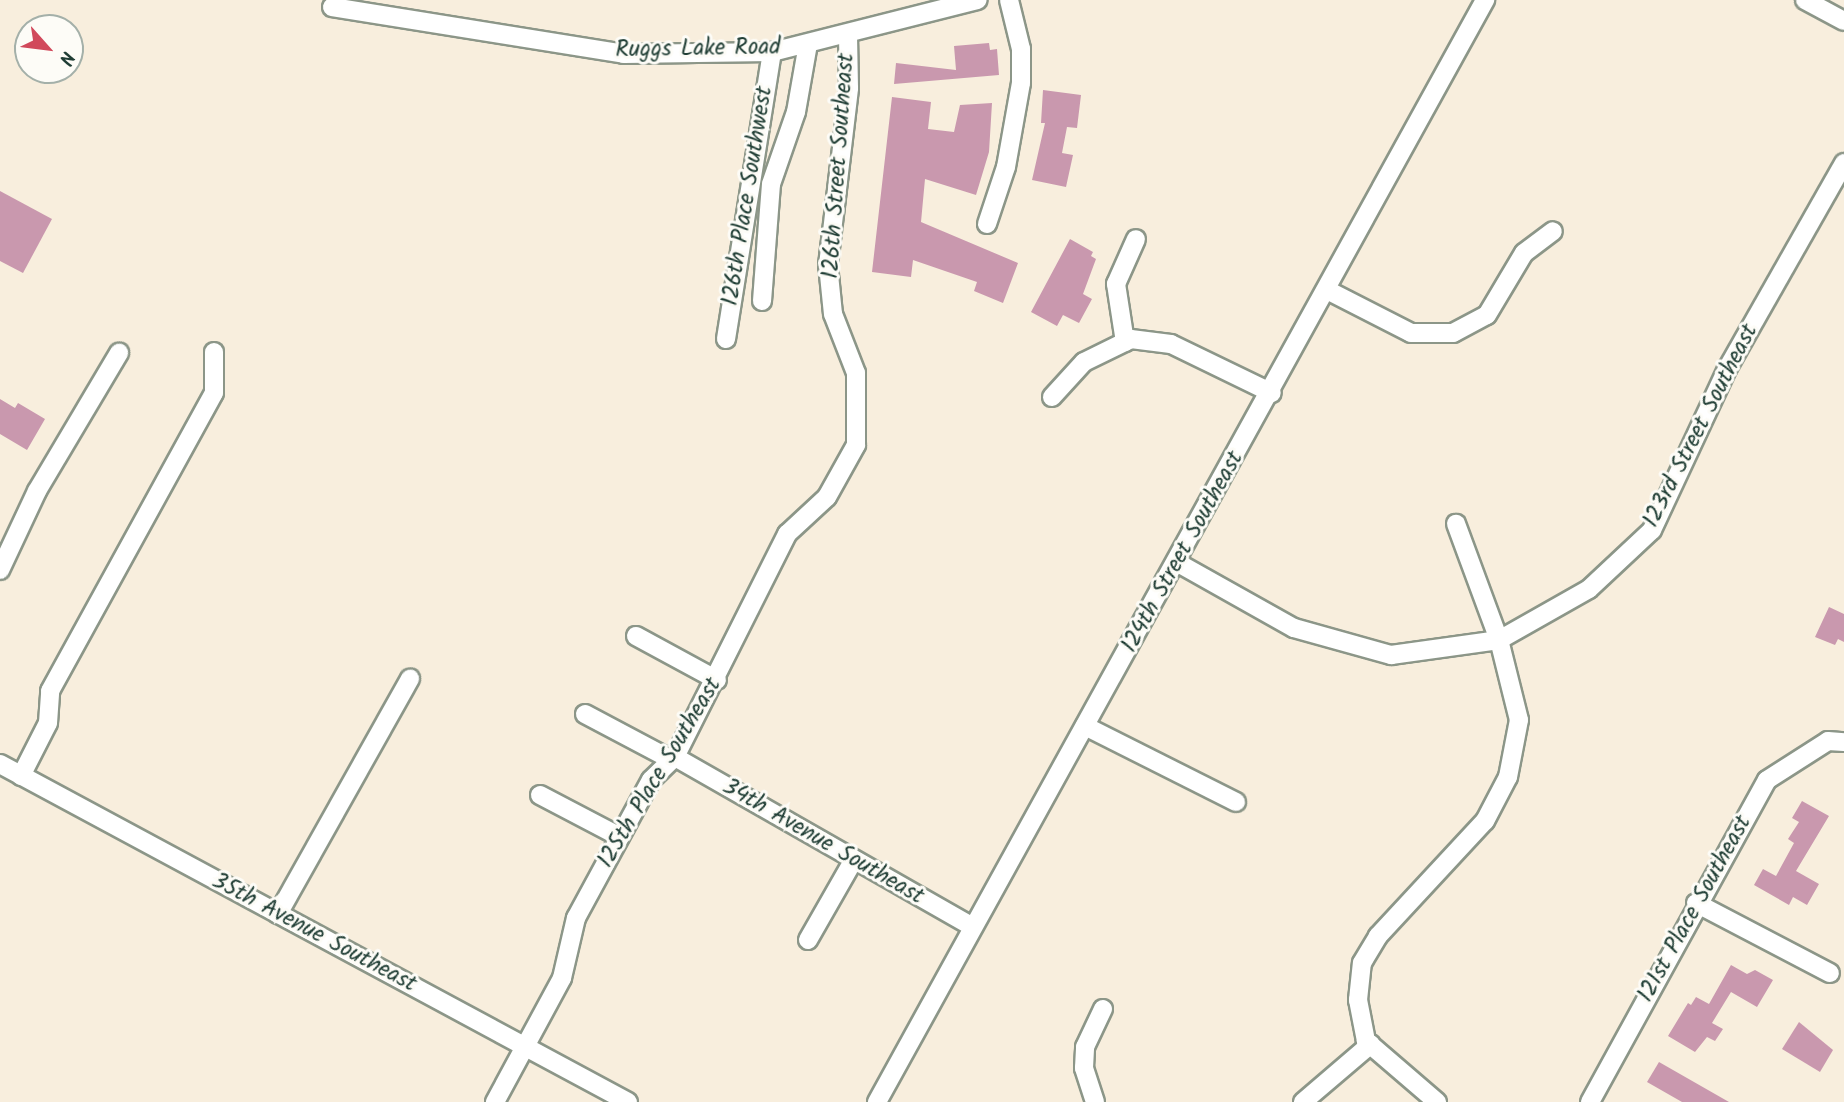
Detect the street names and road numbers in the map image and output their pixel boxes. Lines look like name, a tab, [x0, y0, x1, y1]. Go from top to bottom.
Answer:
street label: Ruggs Lake Road	[615, 34, 781, 64]
street label: 126th Street Southeast	[817, 52, 861, 280]
street label: 126th Place Southwest	[717, 84, 779, 308]
street label: 123rd Street Southeast	[1638, 320, 1764, 532]
street label: 124th Street Southeast	[1116, 446, 1250, 658]
street label: 125th Place Southeast	[592, 673, 728, 873]
street label: 34th Avenue Southeast	[717, 773, 929, 911]
street label: 121st Place Southeast	[1632, 811, 1758, 1007]
street label: 35th Avenue Southeast	[207, 867, 421, 999]

